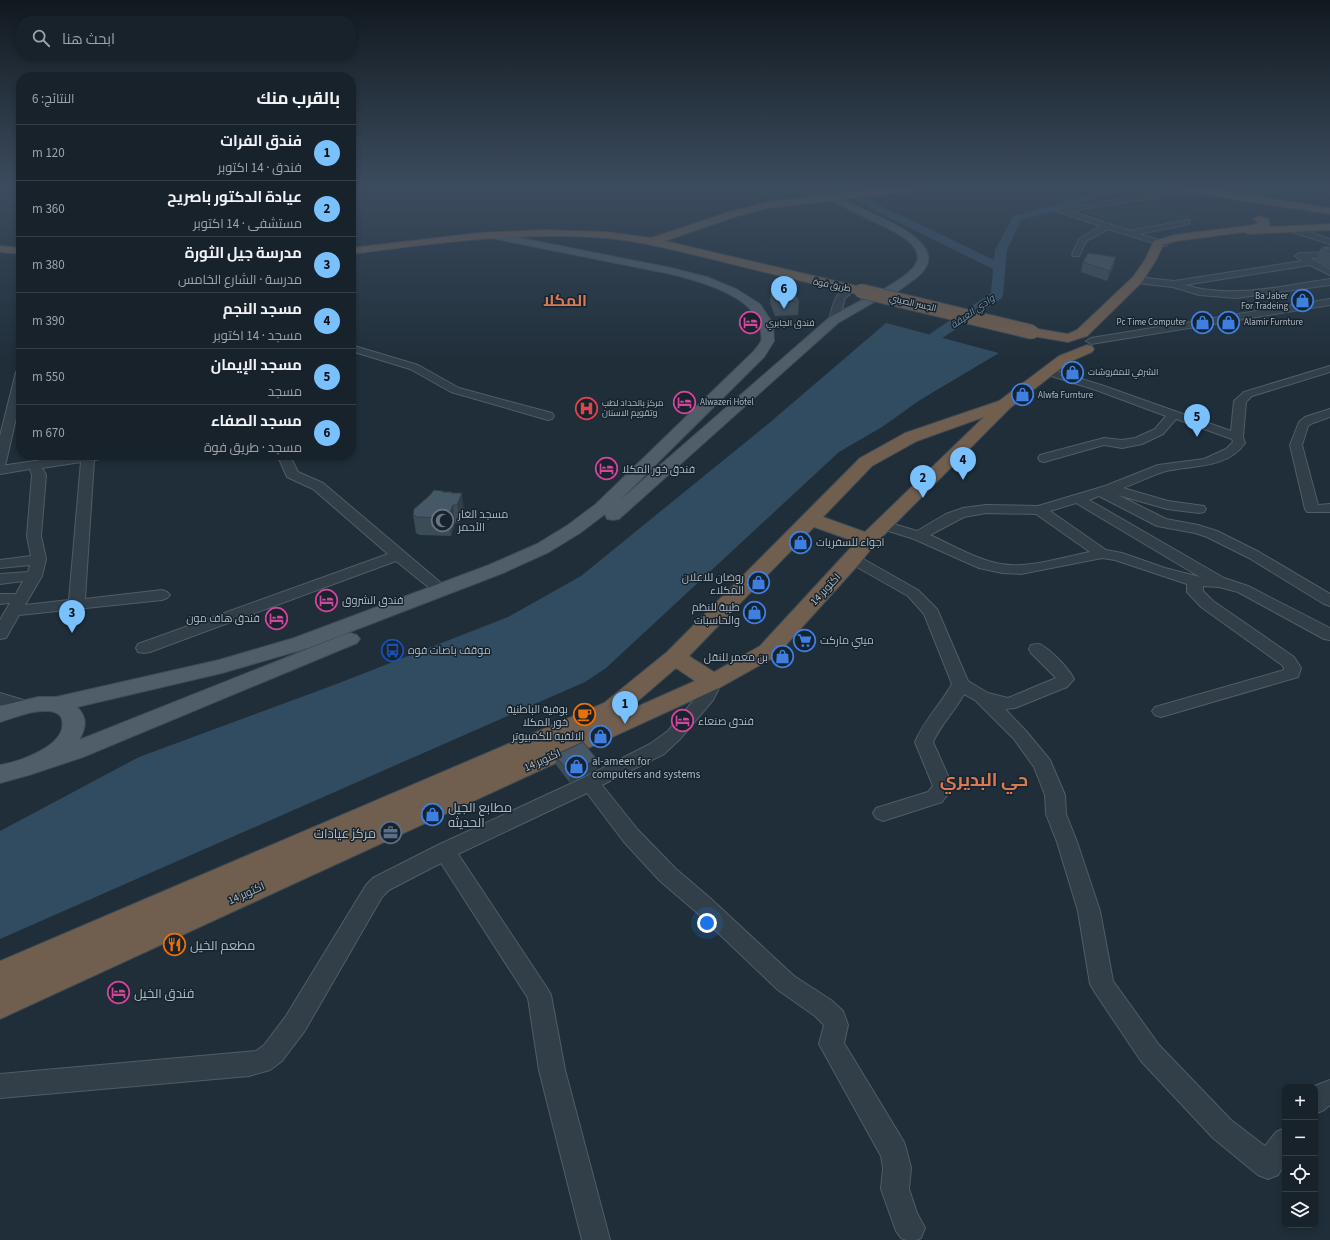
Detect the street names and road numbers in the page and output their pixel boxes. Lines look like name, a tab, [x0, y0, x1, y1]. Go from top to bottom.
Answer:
street label: طريق فوة	[812, 275, 852, 296]
street label: الجسر الصيني	[888, 292, 938, 315]
street label: 14 اكتوبر	[807, 570, 844, 609]
street label: 14 اكتوبر	[521, 746, 563, 775]
street label: 14 اكتوبر	[225, 879, 267, 908]

